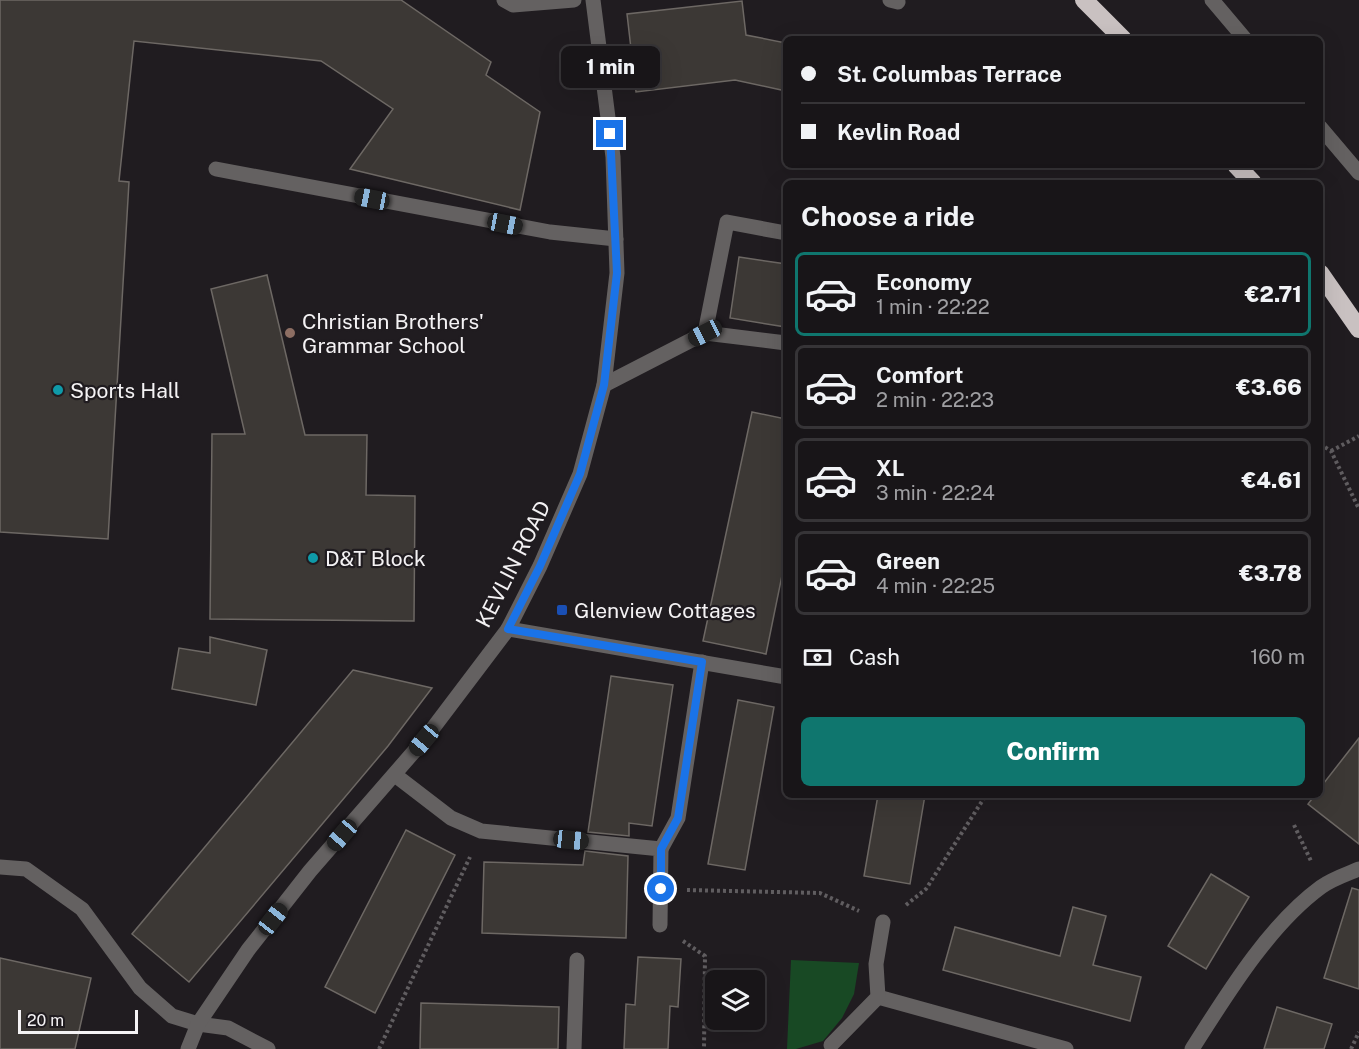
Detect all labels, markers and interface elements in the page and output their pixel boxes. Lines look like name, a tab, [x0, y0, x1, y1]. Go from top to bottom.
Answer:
callout: 1 min	[560, 47, 660, 89]
text: 1 min	[586, 55, 635, 79]
text: St. Columbas Terrace	[837, 61, 1062, 87]
text: Kevlin Road	[837, 119, 960, 145]
route end	[596, 120, 623, 147]
car	[353, 187, 391, 211]
text: Choose a ride	[801, 200, 975, 232]
car	[486, 212, 524, 236]
icon: car	[804, 267, 858, 321]
text: Economy	[876, 269, 972, 295]
text: €2.71	[1245, 281, 1302, 307]
text: 1 min · 22:22	[876, 295, 990, 319]
place label: Christian Brothers' Grammar School	[302, 309, 484, 358]
car	[685, 317, 725, 349]
marker: Christian Brothers' Grammar School	[283, 326, 297, 340]
icon: car	[804, 360, 858, 414]
text: Comfort	[876, 362, 963, 388]
text: €3.66	[1236, 374, 1302, 400]
place label: Sports Hall	[70, 378, 180, 403]
marker: Sports Hall	[51, 383, 65, 397]
text: 2 min · 22:23	[876, 388, 994, 412]
icon: car	[804, 453, 858, 507]
text: XL	[876, 455, 904, 481]
text: €4.61	[1242, 467, 1302, 493]
text: 3 min · 22:24	[876, 481, 995, 505]
street label: KEVLIN ROAD	[470, 497, 556, 631]
place label: D&T Block	[325, 546, 426, 571]
icon: car	[804, 546, 858, 600]
text: Green	[876, 548, 940, 574]
marker: D&T Block	[306, 551, 320, 565]
text: €3.78	[1239, 560, 1302, 586]
text: 4 min · 22:25	[876, 574, 995, 598]
place label: Glenview Cottages	[574, 598, 756, 623]
marker: Glenview Cottages	[555, 603, 569, 617]
icon: cash	[801, 641, 834, 674]
text: Cash	[849, 644, 900, 670]
text: 160 m	[1250, 645, 1305, 669]
button: Confirm	[801, 717, 1305, 786]
car	[406, 720, 442, 760]
car	[323, 816, 361, 854]
car	[552, 829, 590, 851]
route start	[647, 875, 674, 902]
car	[255, 899, 291, 939]
map controls	[705, 970, 765, 1030]
button: layers	[705, 970, 765, 1030]
scale bar	[18, 1007, 138, 1034]
text: 20 m	[27, 1011, 64, 1030]

